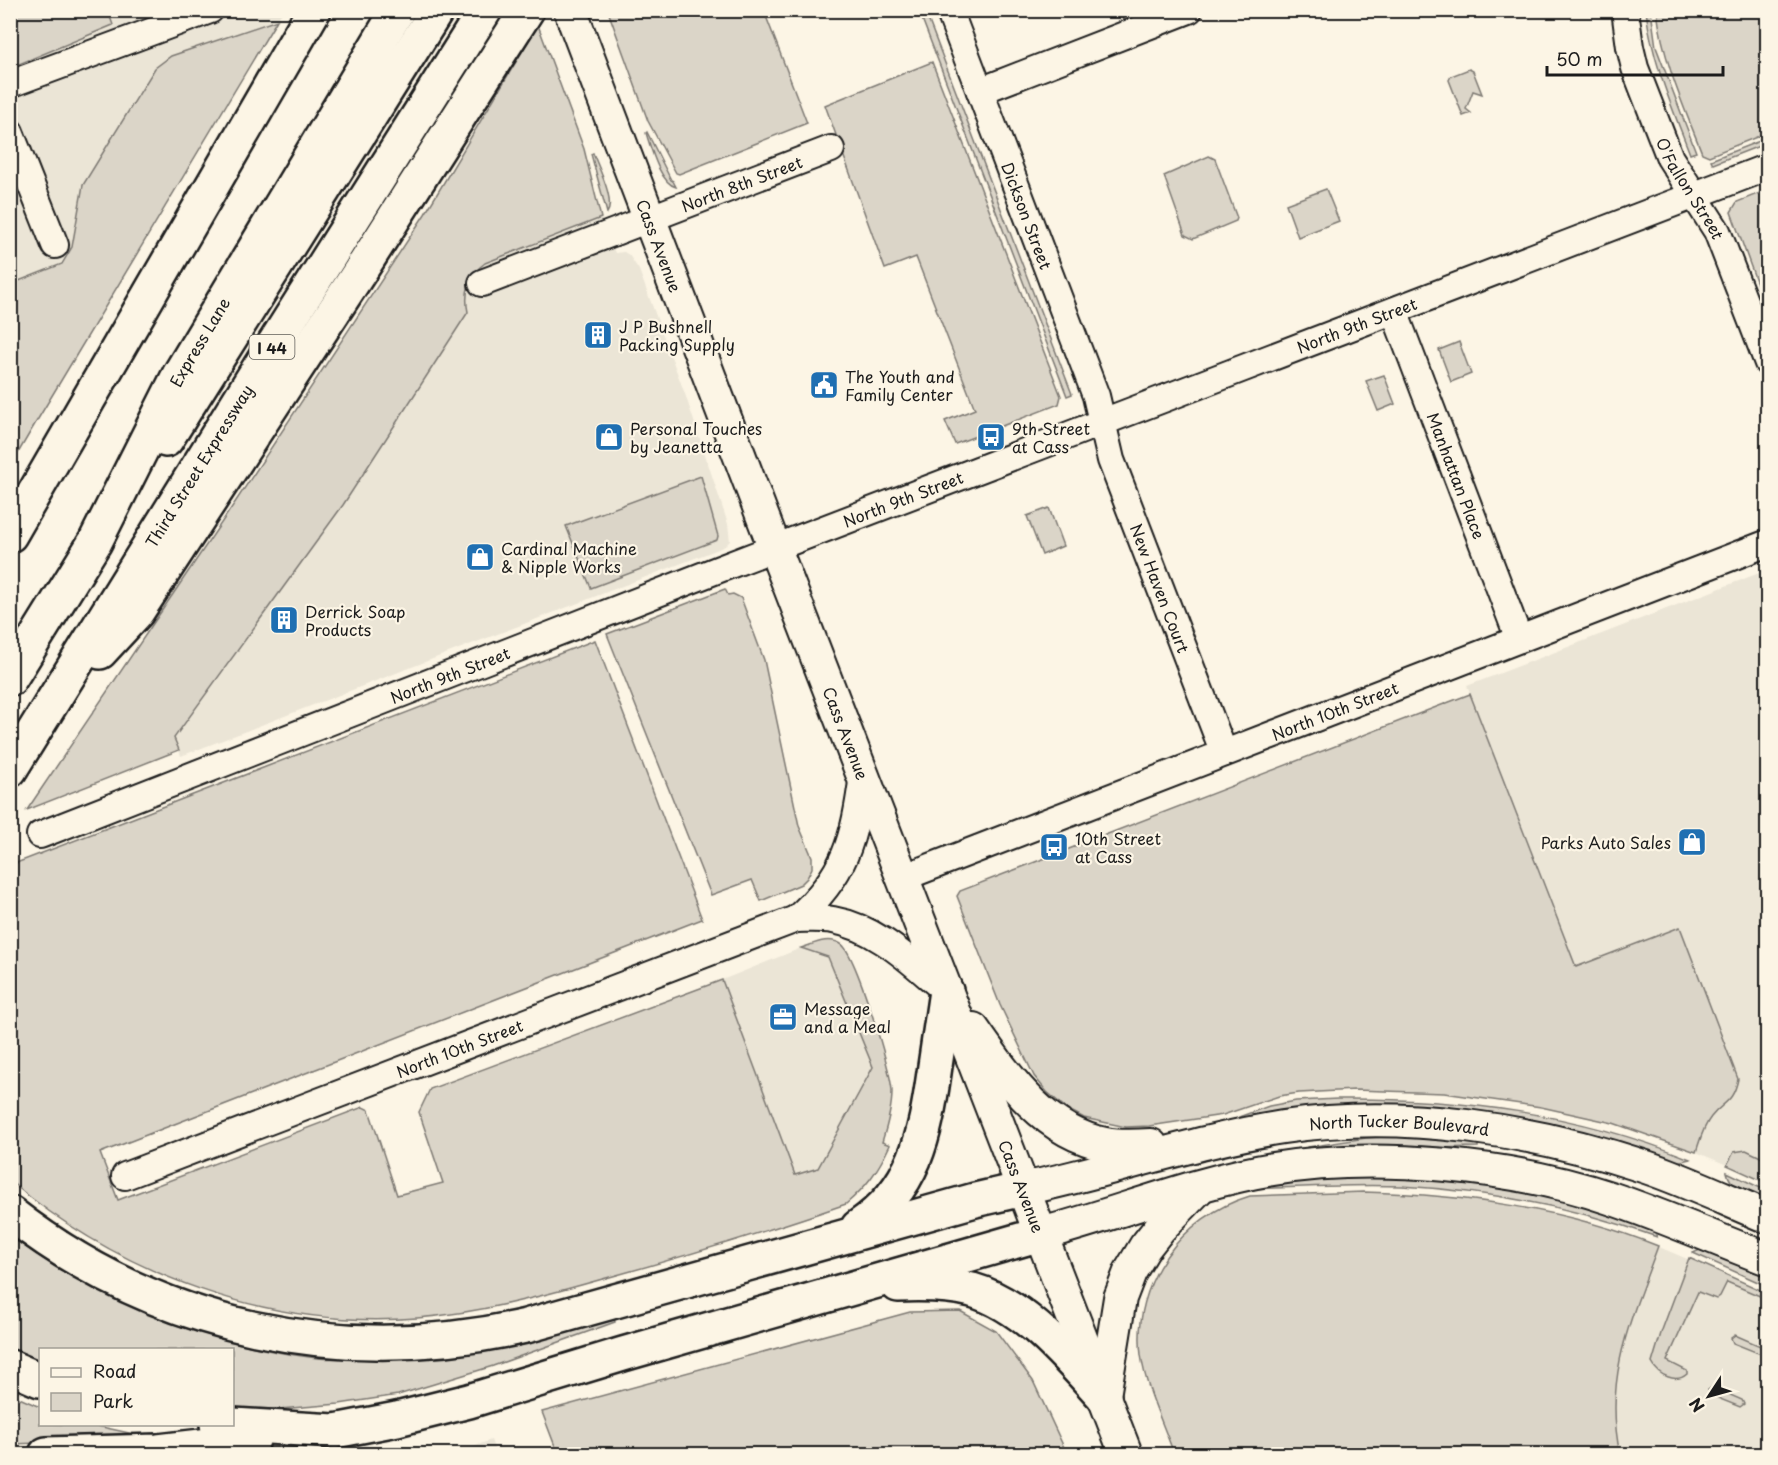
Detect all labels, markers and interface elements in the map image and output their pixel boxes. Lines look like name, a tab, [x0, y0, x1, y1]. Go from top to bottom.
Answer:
scale bar	[1547, 39, 1722, 77]
text: 50 m	[1556, 45, 1603, 72]
street label: O'Fallon Street	[1651, 134, 1731, 243]
street label: North 8th Street	[678, 149, 806, 217]
street label: Dickson Street	[996, 159, 1059, 273]
street label: Cass Avenue	[631, 196, 688, 296]
street label: North 9th Street	[1293, 291, 1421, 359]
street label: Express Lane	[163, 292, 235, 391]
place label: J P Bushnell Packing Supply	[619, 314, 735, 356]
building icon: J P Bushnell Packing Supply	[582, 319, 614, 351]
road number: I 44	[250, 335, 294, 359]
place label: The Youth and Family Center	[845, 364, 955, 406]
public building icon: The Youth and Family Center	[808, 369, 840, 401]
street label: Third Street Expressway	[139, 380, 258, 552]
street label: Manhattan Place	[1422, 409, 1492, 542]
place label: Personal Touches by Jeanetta	[630, 416, 762, 458]
place label: 9th Street at Cass	[1012, 416, 1091, 458]
shop icon: Personal Touches by Jeanetta	[593, 421, 625, 453]
bus stop icon: 9th Street at Cass	[975, 421, 1007, 453]
street label: North 9th Street	[839, 465, 967, 533]
street label: New Haven Court	[1125, 520, 1196, 657]
place label: Cardinal Machine & Nipple Works	[501, 536, 637, 578]
shop icon: Cardinal Machine & Nipple Works	[464, 541, 496, 573]
place label: Derrick Soap Products	[305, 599, 405, 641]
building icon: Derrick Soap Products	[268, 604, 300, 636]
street label: North 9th Street	[386, 640, 514, 709]
street label: North 10th Street	[1268, 675, 1402, 746]
street label: Cass Avenue	[817, 683, 875, 783]
place label: 10th Street at Cass	[1075, 826, 1161, 868]
shop icon: Parks Auto Sales	[1676, 826, 1708, 858]
place label: Parks Auto Sales	[1541, 830, 1671, 854]
bus stop icon: 10th Street at Cass	[1038, 831, 1070, 863]
place label: Message and a Meal	[804, 996, 891, 1038]
office icon: Message and a Meal	[767, 1001, 799, 1033]
street label: North 10th Street	[392, 1013, 527, 1083]
street label: North Tucker Boulevard	[1308, 1108, 1491, 1141]
street label: Cass Avenue	[993, 1136, 1051, 1236]
legend	[39, 1348, 234, 1426]
text: Road	[93, 1357, 137, 1384]
north arrow	[1679, 1366, 1739, 1426]
text: Park	[93, 1387, 133, 1414]
text: N	[1683, 1393, 1709, 1418]

